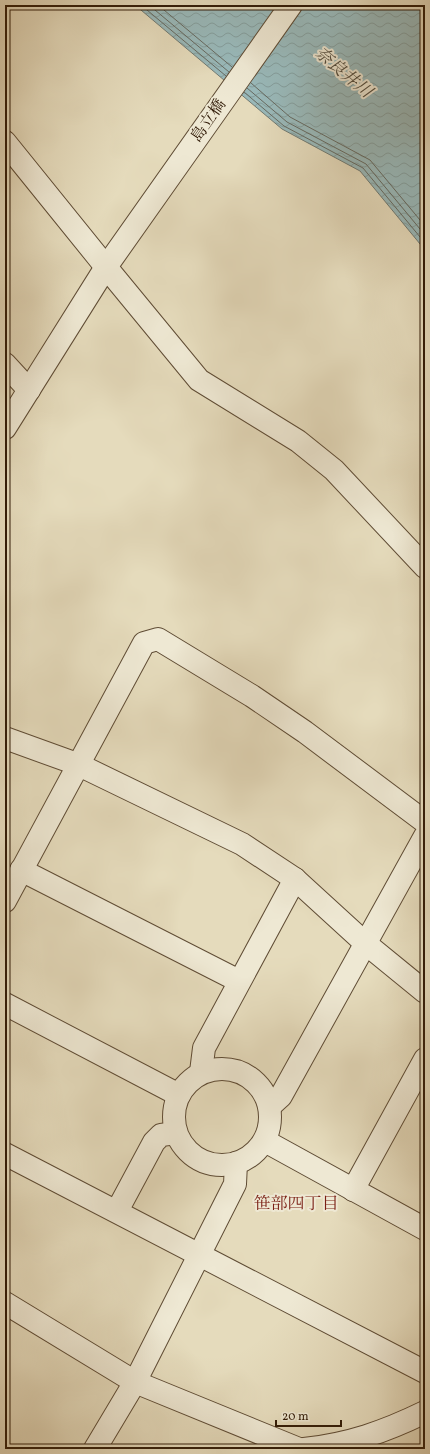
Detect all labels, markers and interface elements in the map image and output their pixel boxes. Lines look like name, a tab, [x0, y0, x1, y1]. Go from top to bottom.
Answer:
water label: 奈良井川	[310, 42, 378, 105]
street label: 島立橋	[186, 95, 232, 147]
district label: 笹部四丁目	[254, 1193, 339, 1216]
scale bar	[276, 1402, 341, 1428]
text: 20 m	[282, 1409, 309, 1425]

